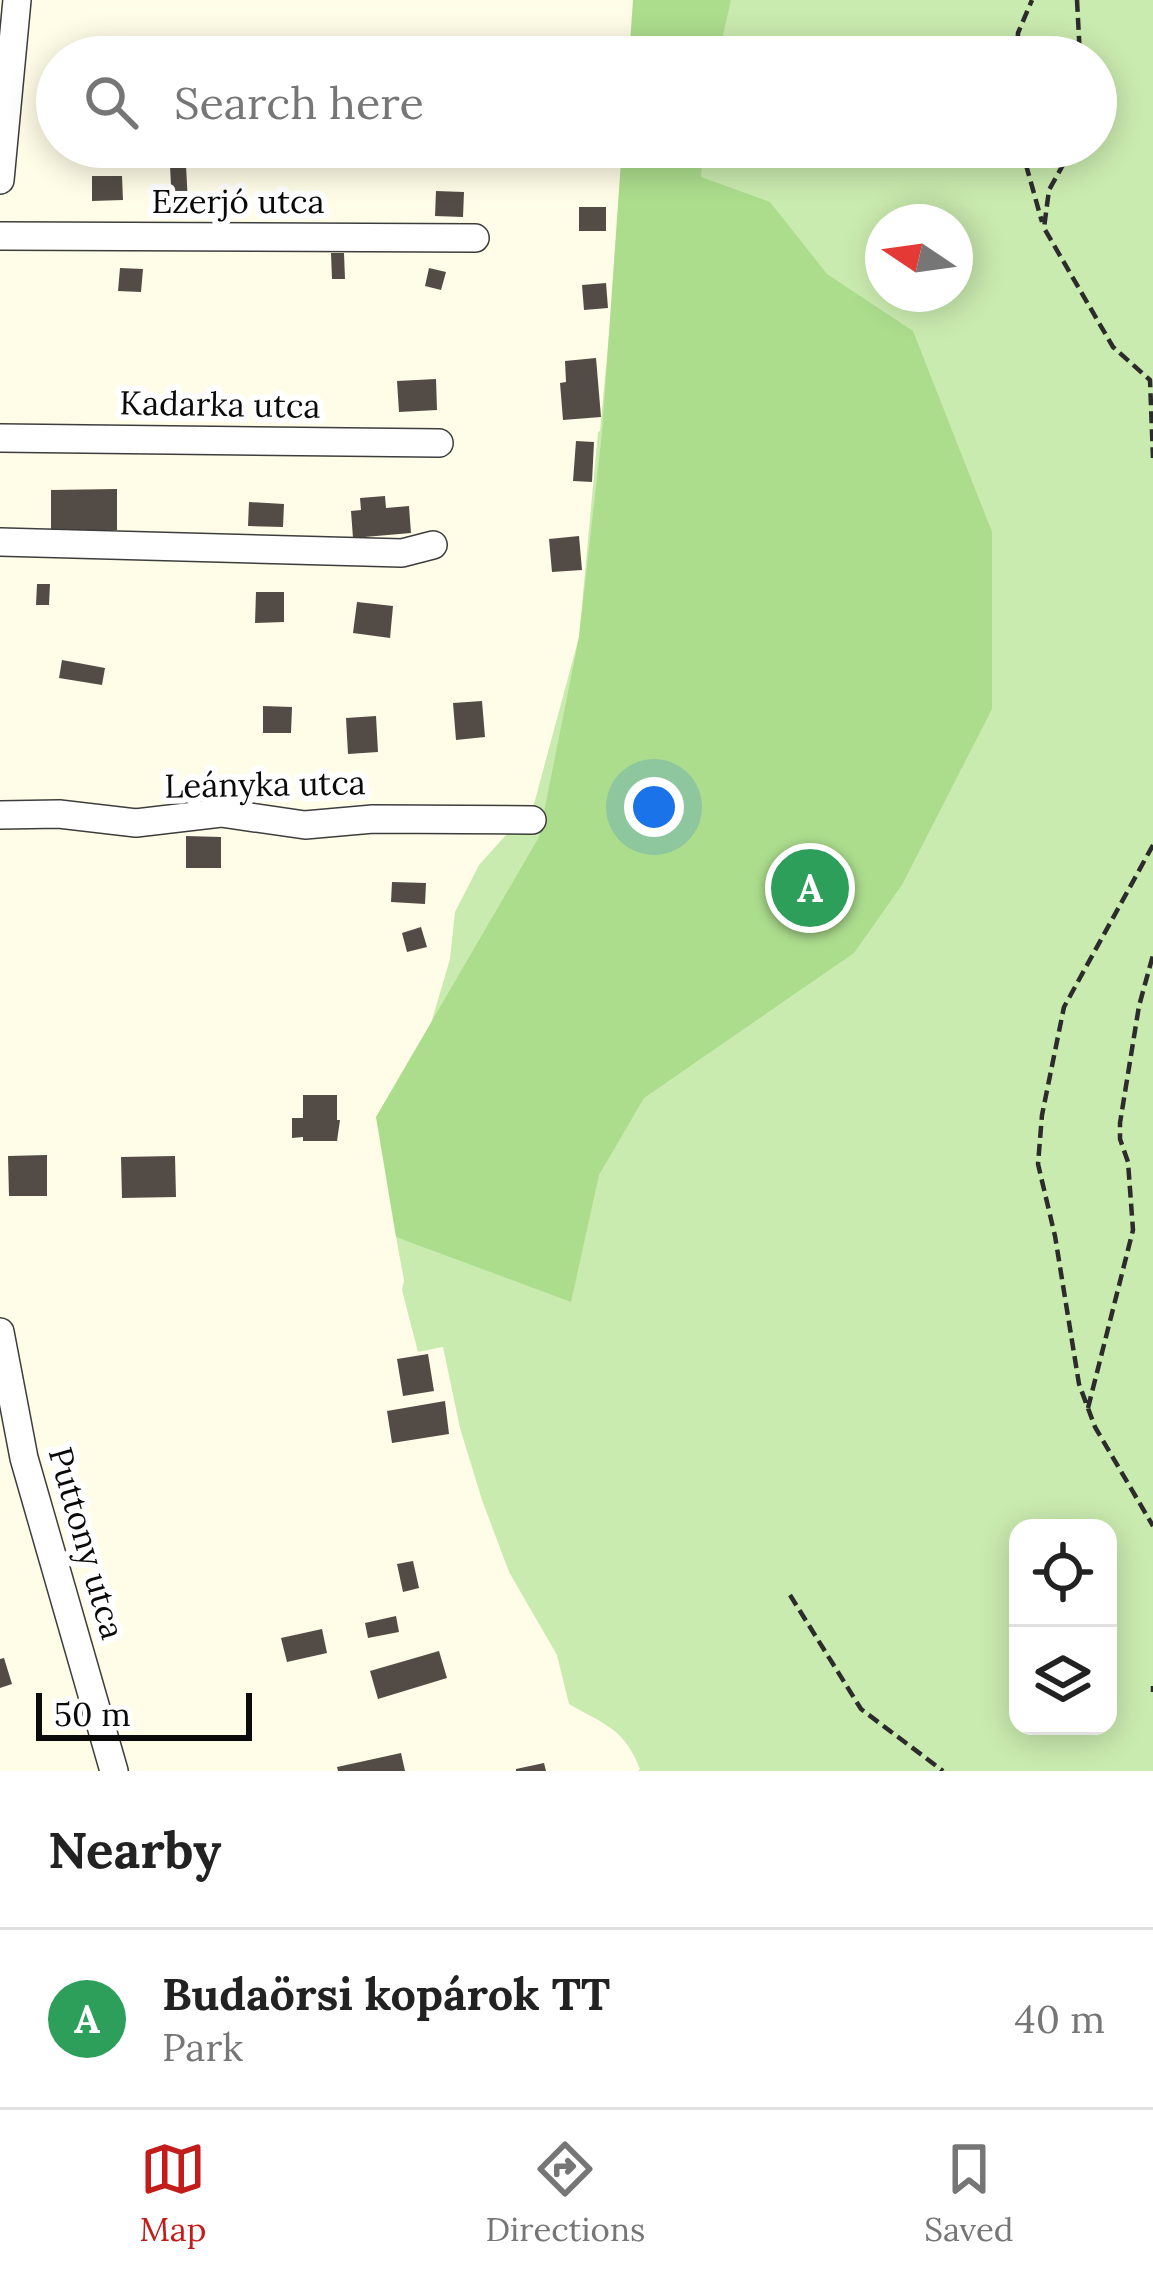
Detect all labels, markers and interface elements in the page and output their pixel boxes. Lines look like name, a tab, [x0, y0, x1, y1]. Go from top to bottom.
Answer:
search box	[36, 36, 1117, 168]
icon: search	[78, 69, 144, 135]
text: Search here	[174, 74, 424, 131]
street label: Ezerjó utca	[152, 180, 324, 222]
north arrow	[865, 204, 973, 312]
street label: Kadarka utca	[119, 381, 321, 427]
street label: Leányka utca	[164, 761, 366, 807]
your location	[624, 777, 684, 837]
pin: A	[771, 843, 849, 933]
street label: Puttony utca	[40, 1442, 134, 1644]
map controls	[1009, 1519, 1117, 1735]
button: locate	[1009, 1519, 1117, 1627]
button: layers	[1009, 1627, 1117, 1735]
scale bar	[36, 1687, 252, 1740]
text: 50 m	[54, 1693, 131, 1735]
text: Nearby	[48, 1817, 221, 1882]
text: Budaörsi kopárok TT	[162, 1965, 610, 2022]
text: A	[74, 1994, 100, 2044]
text: 40 m	[1015, 1994, 1105, 2044]
text: Park	[162, 2022, 243, 2072]
tab: Map	[139, 2136, 207, 2250]
tab: Directions	[486, 2136, 645, 2250]
tab: Saved	[924, 2136, 1013, 2250]

